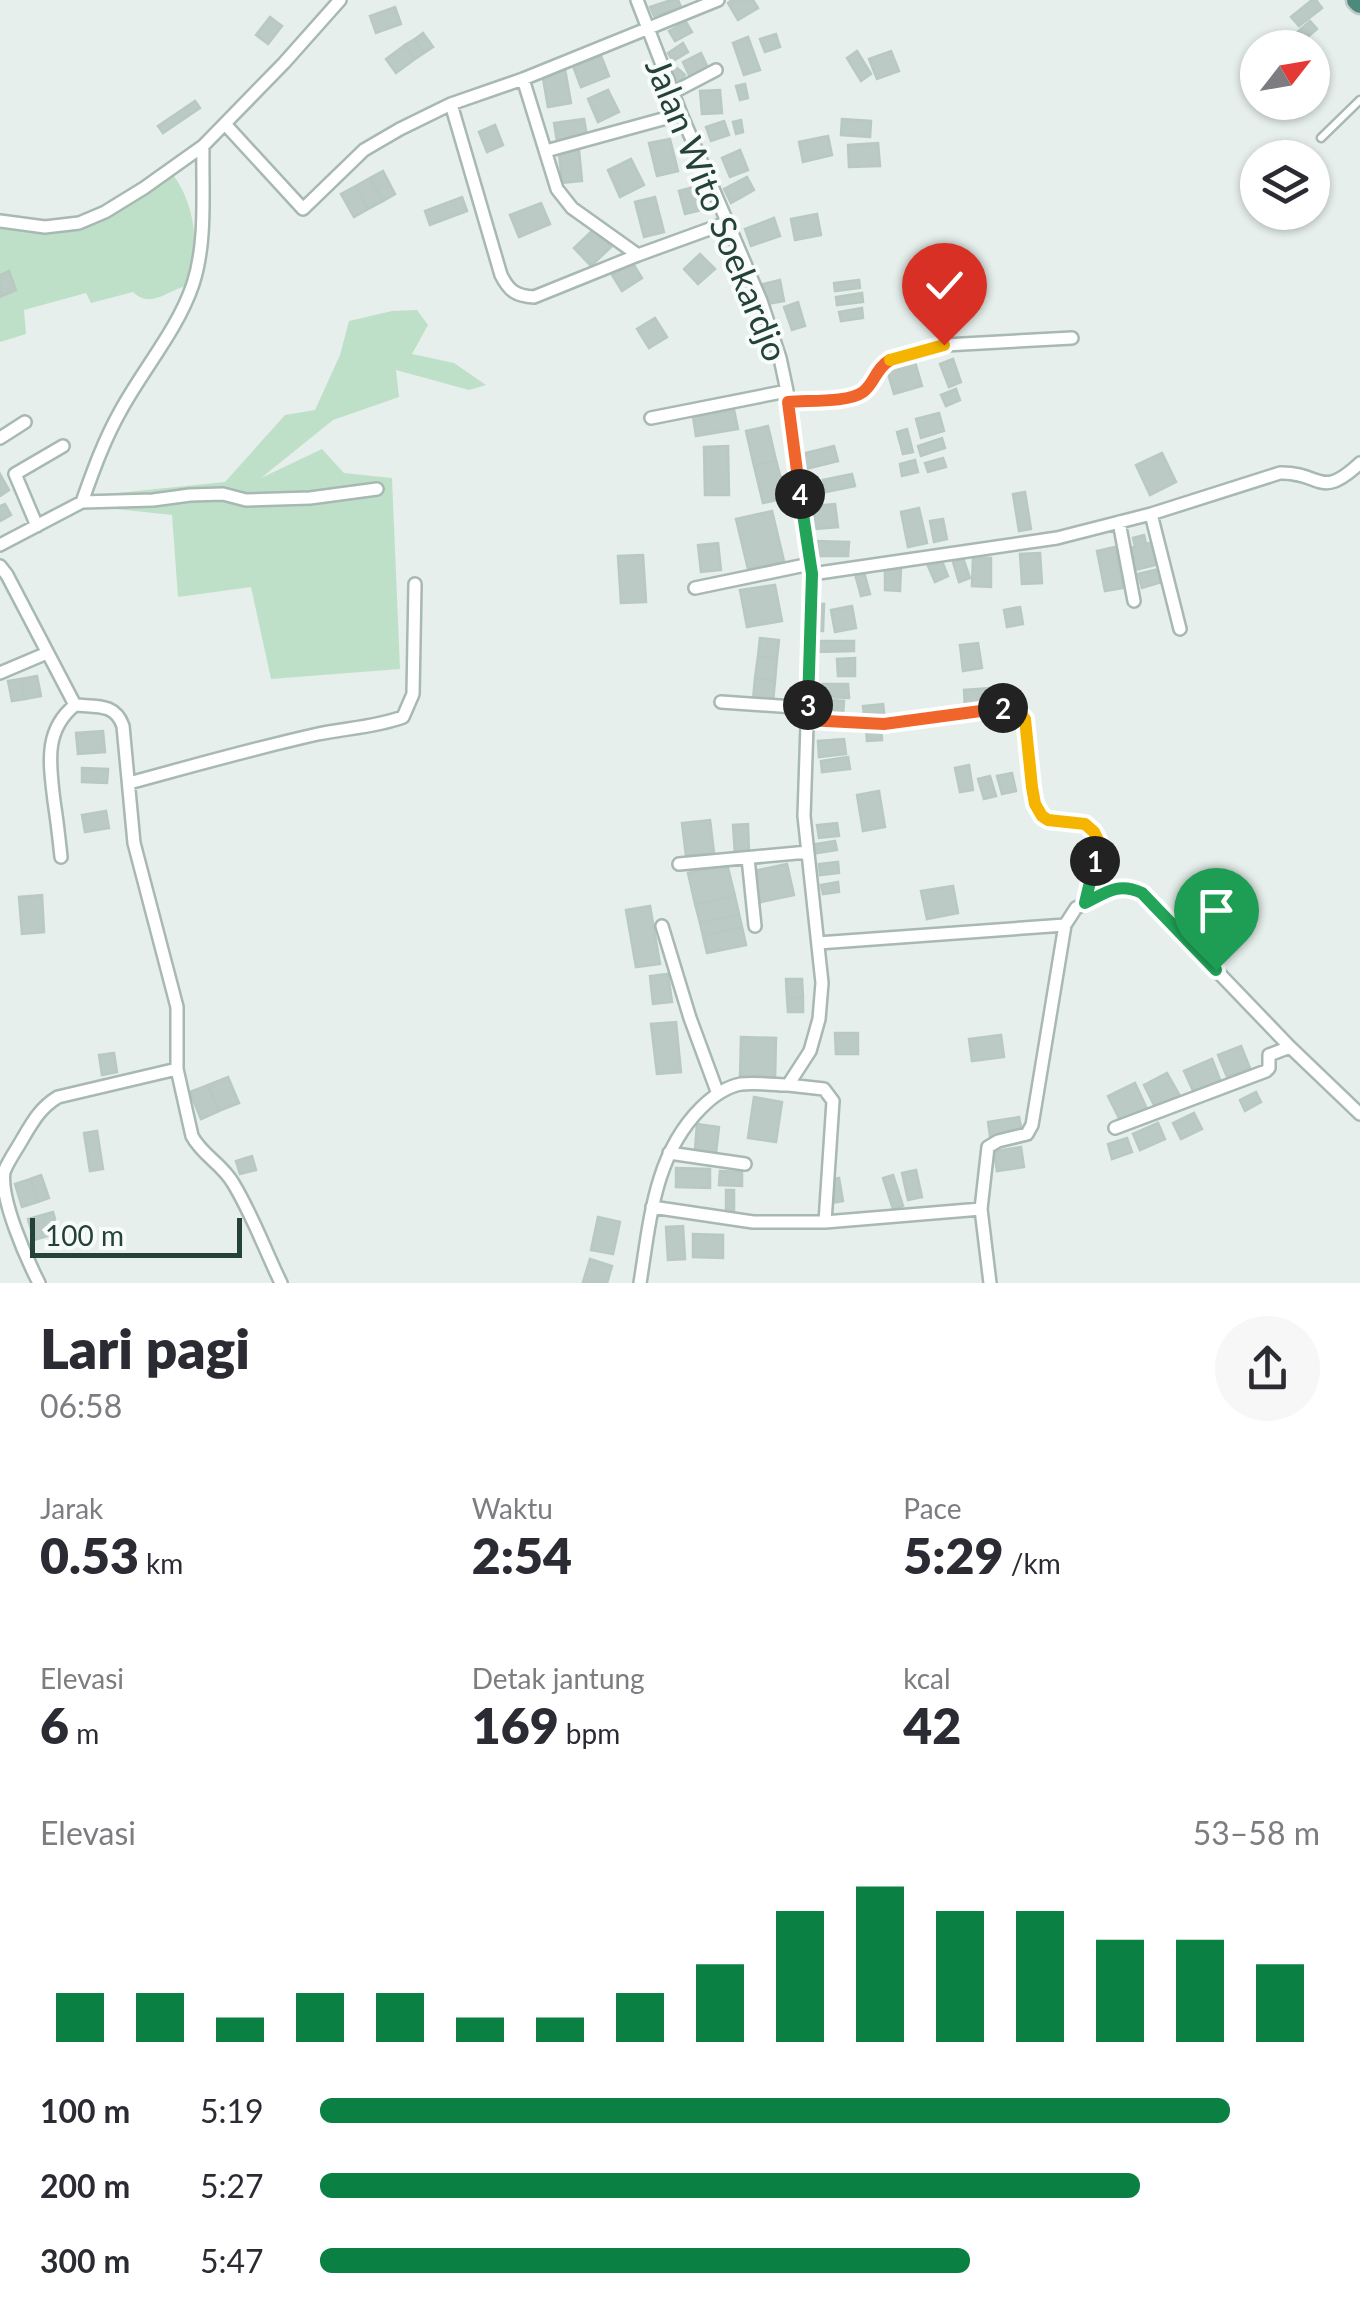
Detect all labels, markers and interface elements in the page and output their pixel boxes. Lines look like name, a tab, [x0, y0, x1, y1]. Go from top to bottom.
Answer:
north arrow	[1240, 30, 1330, 120]
map controls	[1240, 30, 1330, 230]
street label: Jalan Wito Soekardjo	[638, 51, 798, 367]
button: layers	[1240, 140, 1330, 230]
pin	[902, 243, 987, 346]
icon: check	[917, 258, 972, 313]
pin: 4	[775, 469, 825, 519]
text: 4	[792, 477, 808, 511]
pin: 3	[783, 680, 833, 730]
pin: 2	[978, 683, 1028, 733]
text: 3	[800, 688, 816, 722]
text: 2	[995, 691, 1011, 725]
pin: 1	[1070, 836, 1120, 886]
text: 1	[1087, 844, 1103, 878]
pin	[1174, 868, 1259, 971]
icon: arrive	[1189, 883, 1244, 938]
scale bar	[30, 1213, 242, 1258]
text: 100 m	[45, 1218, 124, 1252]
text: Lari pagi	[40, 1315, 250, 1381]
button: share	[1215, 1316, 1320, 1421]
text: 06:58	[40, 1386, 122, 1425]
text: Jarak	[40, 1491, 103, 1525]
text: Waktu	[472, 1491, 553, 1525]
text: Pace	[903, 1491, 962, 1525]
text: 0.53	[40, 1525, 139, 1585]
text: 2:54	[472, 1525, 572, 1585]
text: 5:29	[903, 1525, 1004, 1585]
text: km	[139, 1546, 183, 1580]
text: /km	[1004, 1546, 1061, 1580]
text: Elevasi	[40, 1661, 124, 1695]
text: Detak jantung	[472, 1661, 645, 1695]
text: kcal	[903, 1661, 951, 1695]
text: 6	[40, 1695, 69, 1755]
text: 169	[472, 1695, 559, 1755]
text: 42	[903, 1695, 961, 1755]
text: m	[69, 1716, 99, 1750]
text: bpm	[559, 1716, 620, 1750]
text: Elevasi	[40, 1813, 136, 1852]
text: 53–58 m	[1193, 1813, 1320, 1852]
text: 100 m	[40, 2091, 130, 2130]
text: 5:19	[200, 2091, 264, 2130]
text: 200 m	[40, 2166, 130, 2205]
text: 5:27	[200, 2166, 264, 2205]
text: 300 m	[40, 2241, 130, 2280]
text: 5:47	[200, 2241, 264, 2280]

